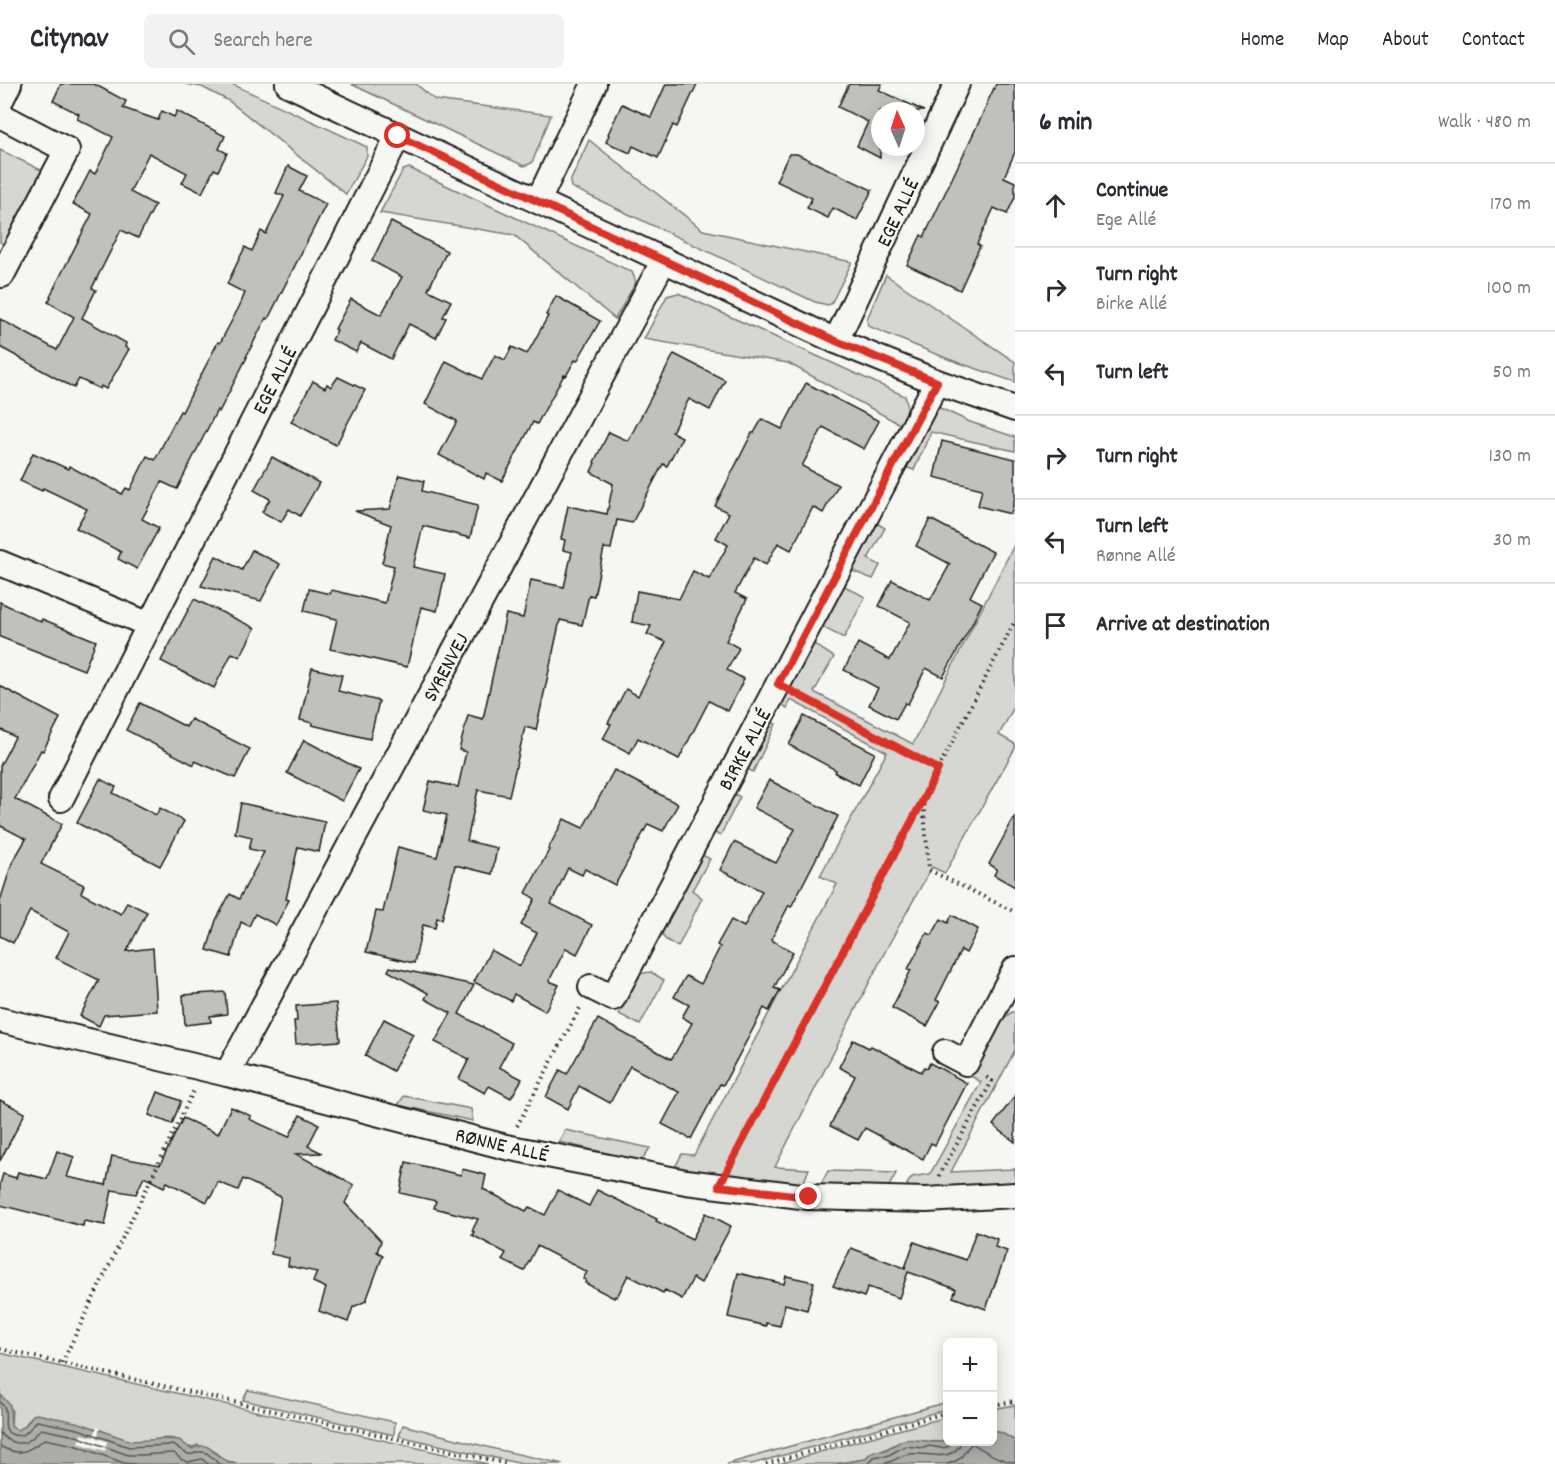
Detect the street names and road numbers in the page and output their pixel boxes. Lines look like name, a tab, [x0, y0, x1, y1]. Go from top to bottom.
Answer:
street label: EGE ALLÉ	[871, 174, 929, 253]
street label: EGE ALLÉ	[247, 342, 307, 421]
street label: SYRENVEJ	[417, 629, 478, 708]
street label: BIRKE ALLÉ	[713, 704, 781, 797]
street label: RØNNE ALLÉ	[452, 1122, 551, 1172]

